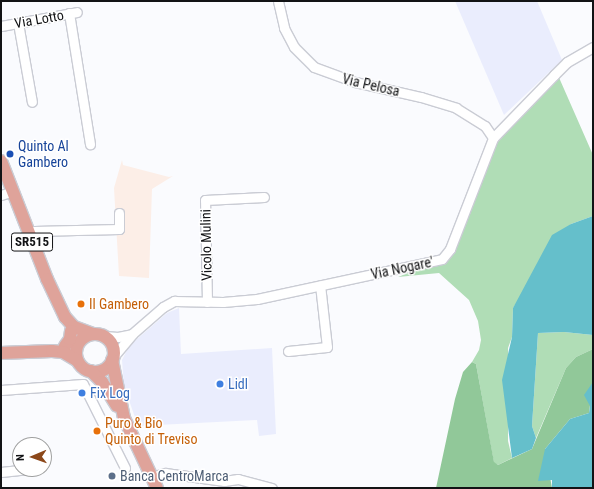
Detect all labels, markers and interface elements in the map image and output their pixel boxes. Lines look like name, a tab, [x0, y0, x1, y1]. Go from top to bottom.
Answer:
street label: Via Lotto	[13, 6, 65, 32]
street label: Via Pelosa	[341, 70, 401, 100]
place label: Quinto Al Gambero	[18, 138, 69, 170]
marker: Quinto Al Gambero	[5, 149, 15, 159]
street label: Vicolo Mulini	[197, 209, 215, 281]
road number: SR515	[11, 231, 53, 253]
street label: Via Nogare'	[369, 253, 435, 283]
place label: Il Gambero	[89, 296, 149, 312]
marker: Il Gambero	[76, 299, 86, 309]
place label: Lidl	[228, 376, 248, 392]
marker: Lidl	[215, 379, 225, 389]
place label: Fix Log	[90, 385, 130, 401]
marker: Fix Log	[77, 388, 87, 398]
place label: Puro & Bio Quinto di Treviso	[105, 415, 198, 448]
marker: Puro & Bio Quinto di Treviso	[92, 426, 102, 436]
north arrow	[12, 437, 52, 477]
text: N	[14, 454, 27, 461]
place label: Banca CentroMarca	[120, 468, 229, 484]
marker: Banca CentroMarca	[107, 471, 117, 481]

